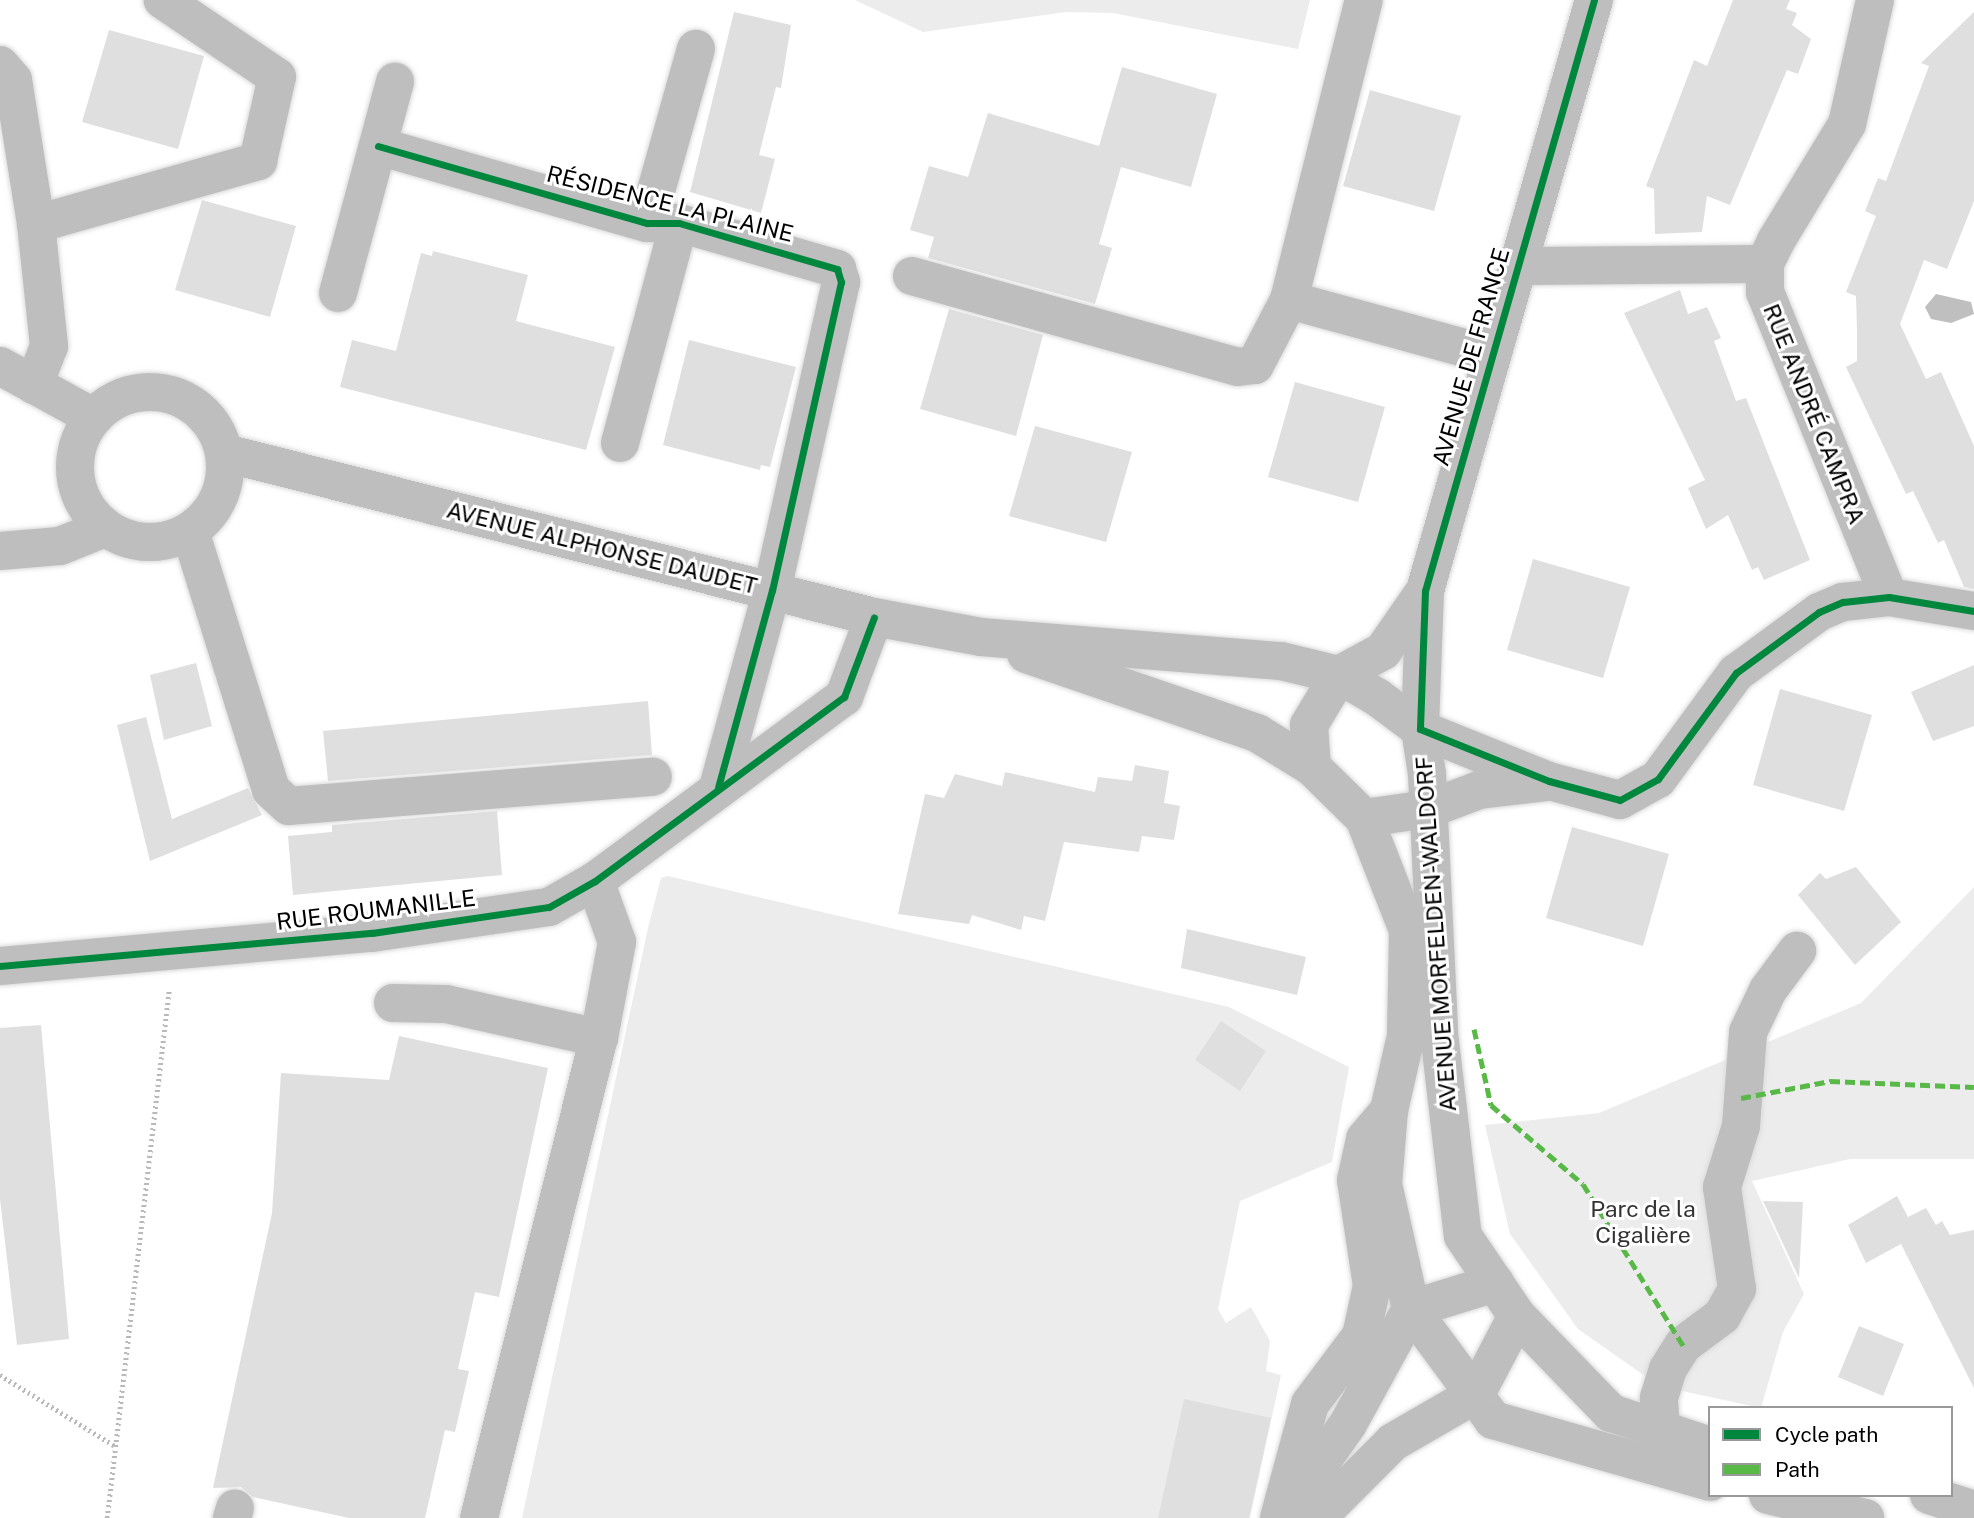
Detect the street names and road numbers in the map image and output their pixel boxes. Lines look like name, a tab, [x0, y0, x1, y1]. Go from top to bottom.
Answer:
street label: RÉSIDENCE LA PLAINE	[544, 160, 796, 248]
street label: AVENUE DE FRANCE	[1427, 245, 1515, 469]
street label: RUE ANDRÉ CAMPRA	[1757, 300, 1871, 528]
street label: AVENUE ALPHONSE DAUDET	[444, 496, 760, 600]
street label: AVENUE MORFELDEN-WALDORF	[1410, 755, 1462, 1113]
street label: RUE ROUMANILLE	[275, 884, 477, 936]

